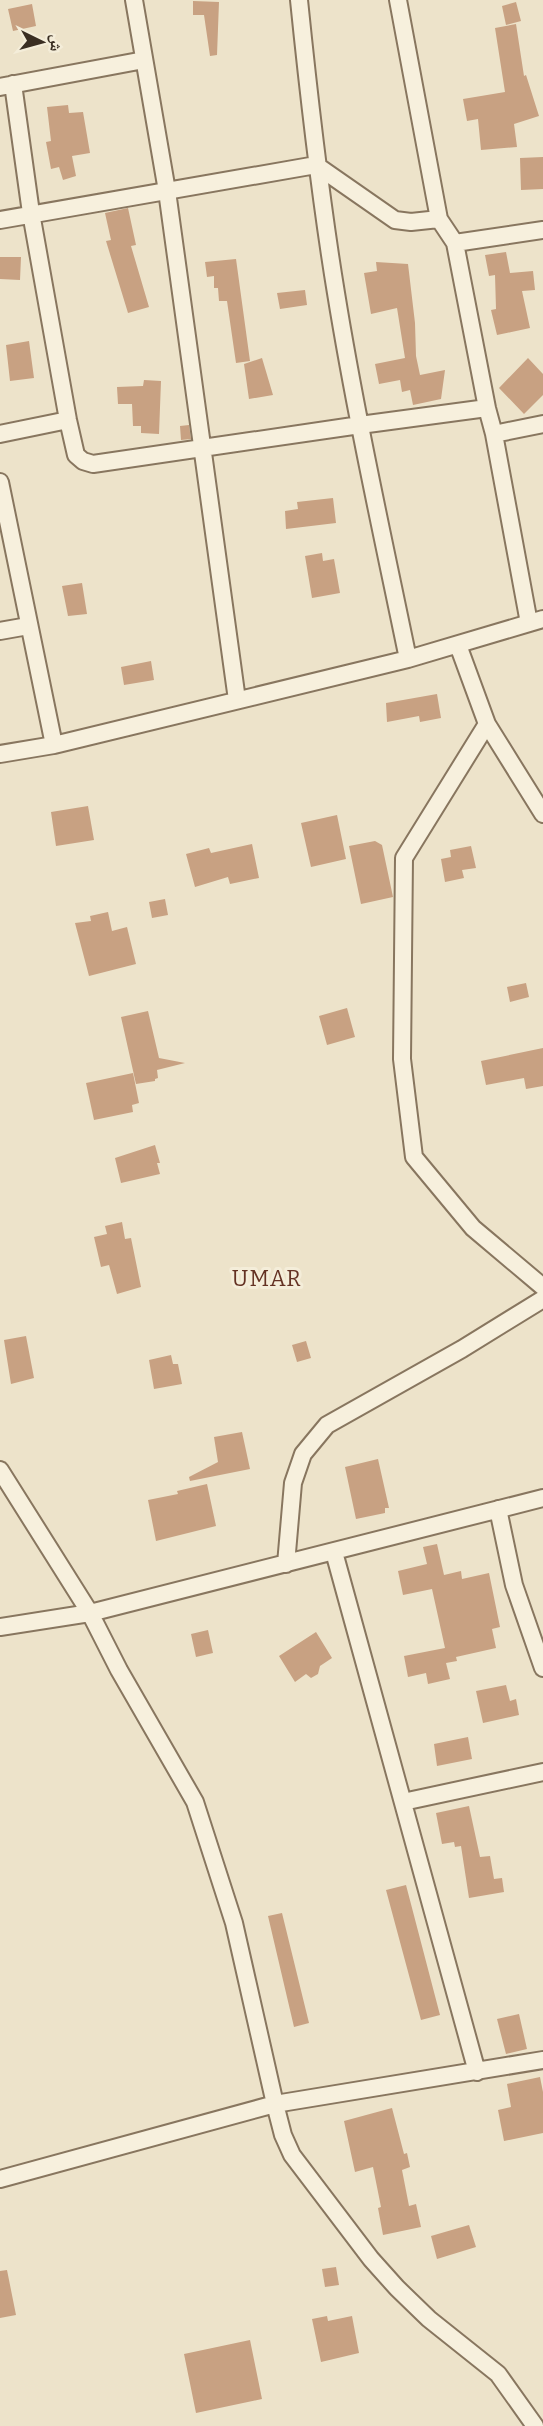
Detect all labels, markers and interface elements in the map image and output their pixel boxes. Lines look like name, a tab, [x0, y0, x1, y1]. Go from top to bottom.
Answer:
north arrow	[12, 12, 72, 72]
text: ش	[46, 34, 67, 53]
district label: UMAR	[232, 1265, 302, 1292]

